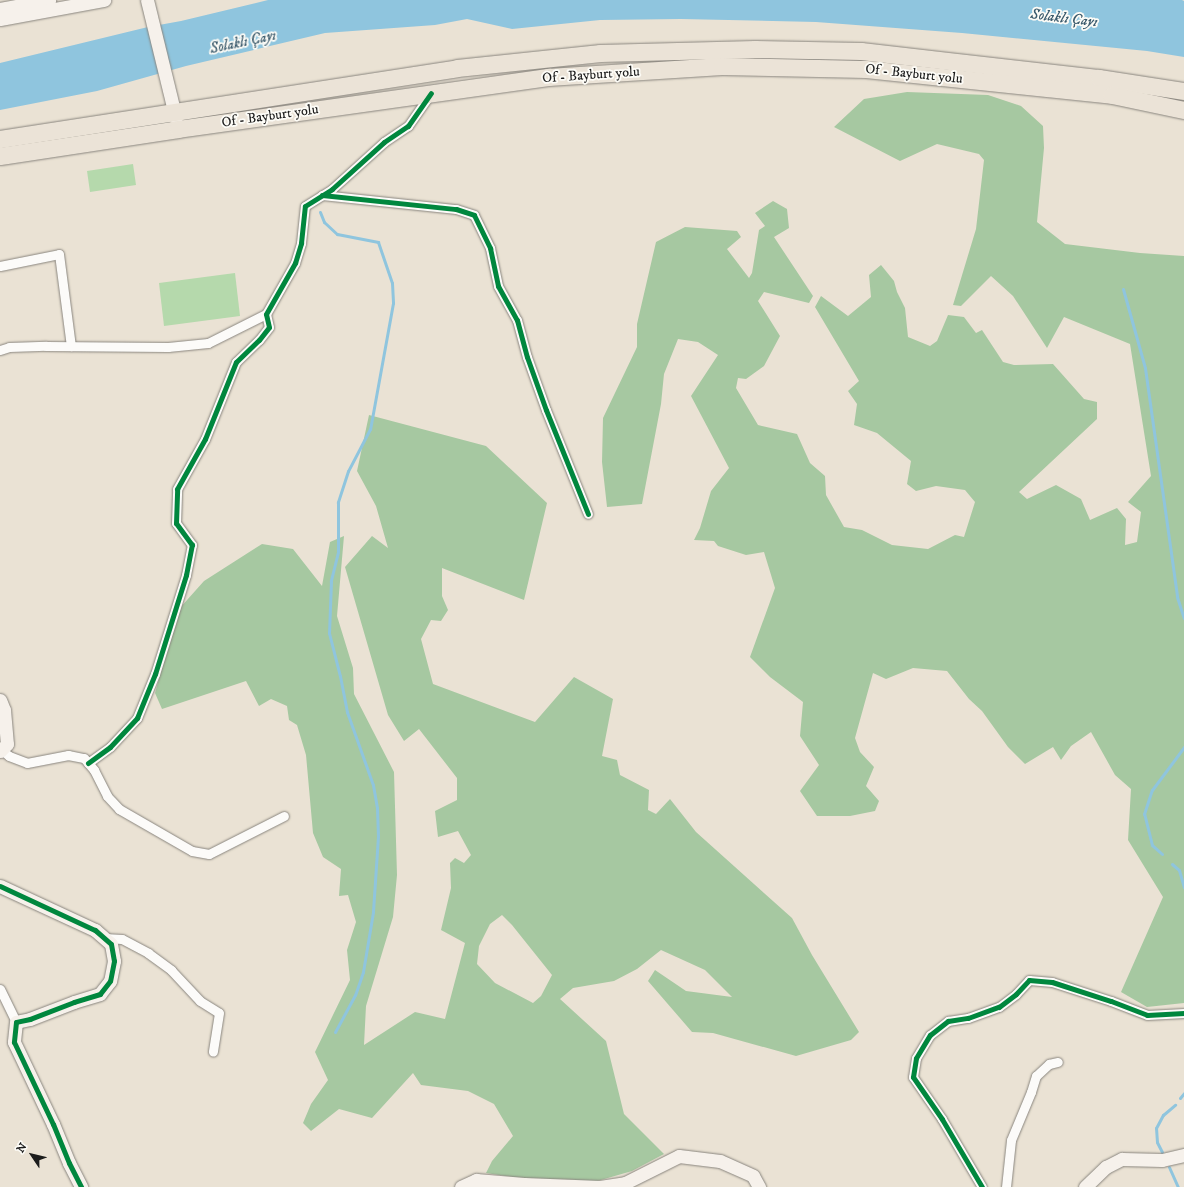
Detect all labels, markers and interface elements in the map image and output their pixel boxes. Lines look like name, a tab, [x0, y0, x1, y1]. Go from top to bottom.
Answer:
water label: Solaklı Çayı	[1029, 5, 1099, 31]
water label: Solaklı Çayı	[208, 26, 278, 58]
street label: Of - Bayburt yolu	[865, 61, 963, 87]
street label: Of - Bayburt yolu	[542, 63, 640, 87]
street label: Of - Bayburt yolu	[220, 101, 320, 131]
north arrow	[12, 1135, 52, 1175]
text: N	[14, 1140, 30, 1156]

